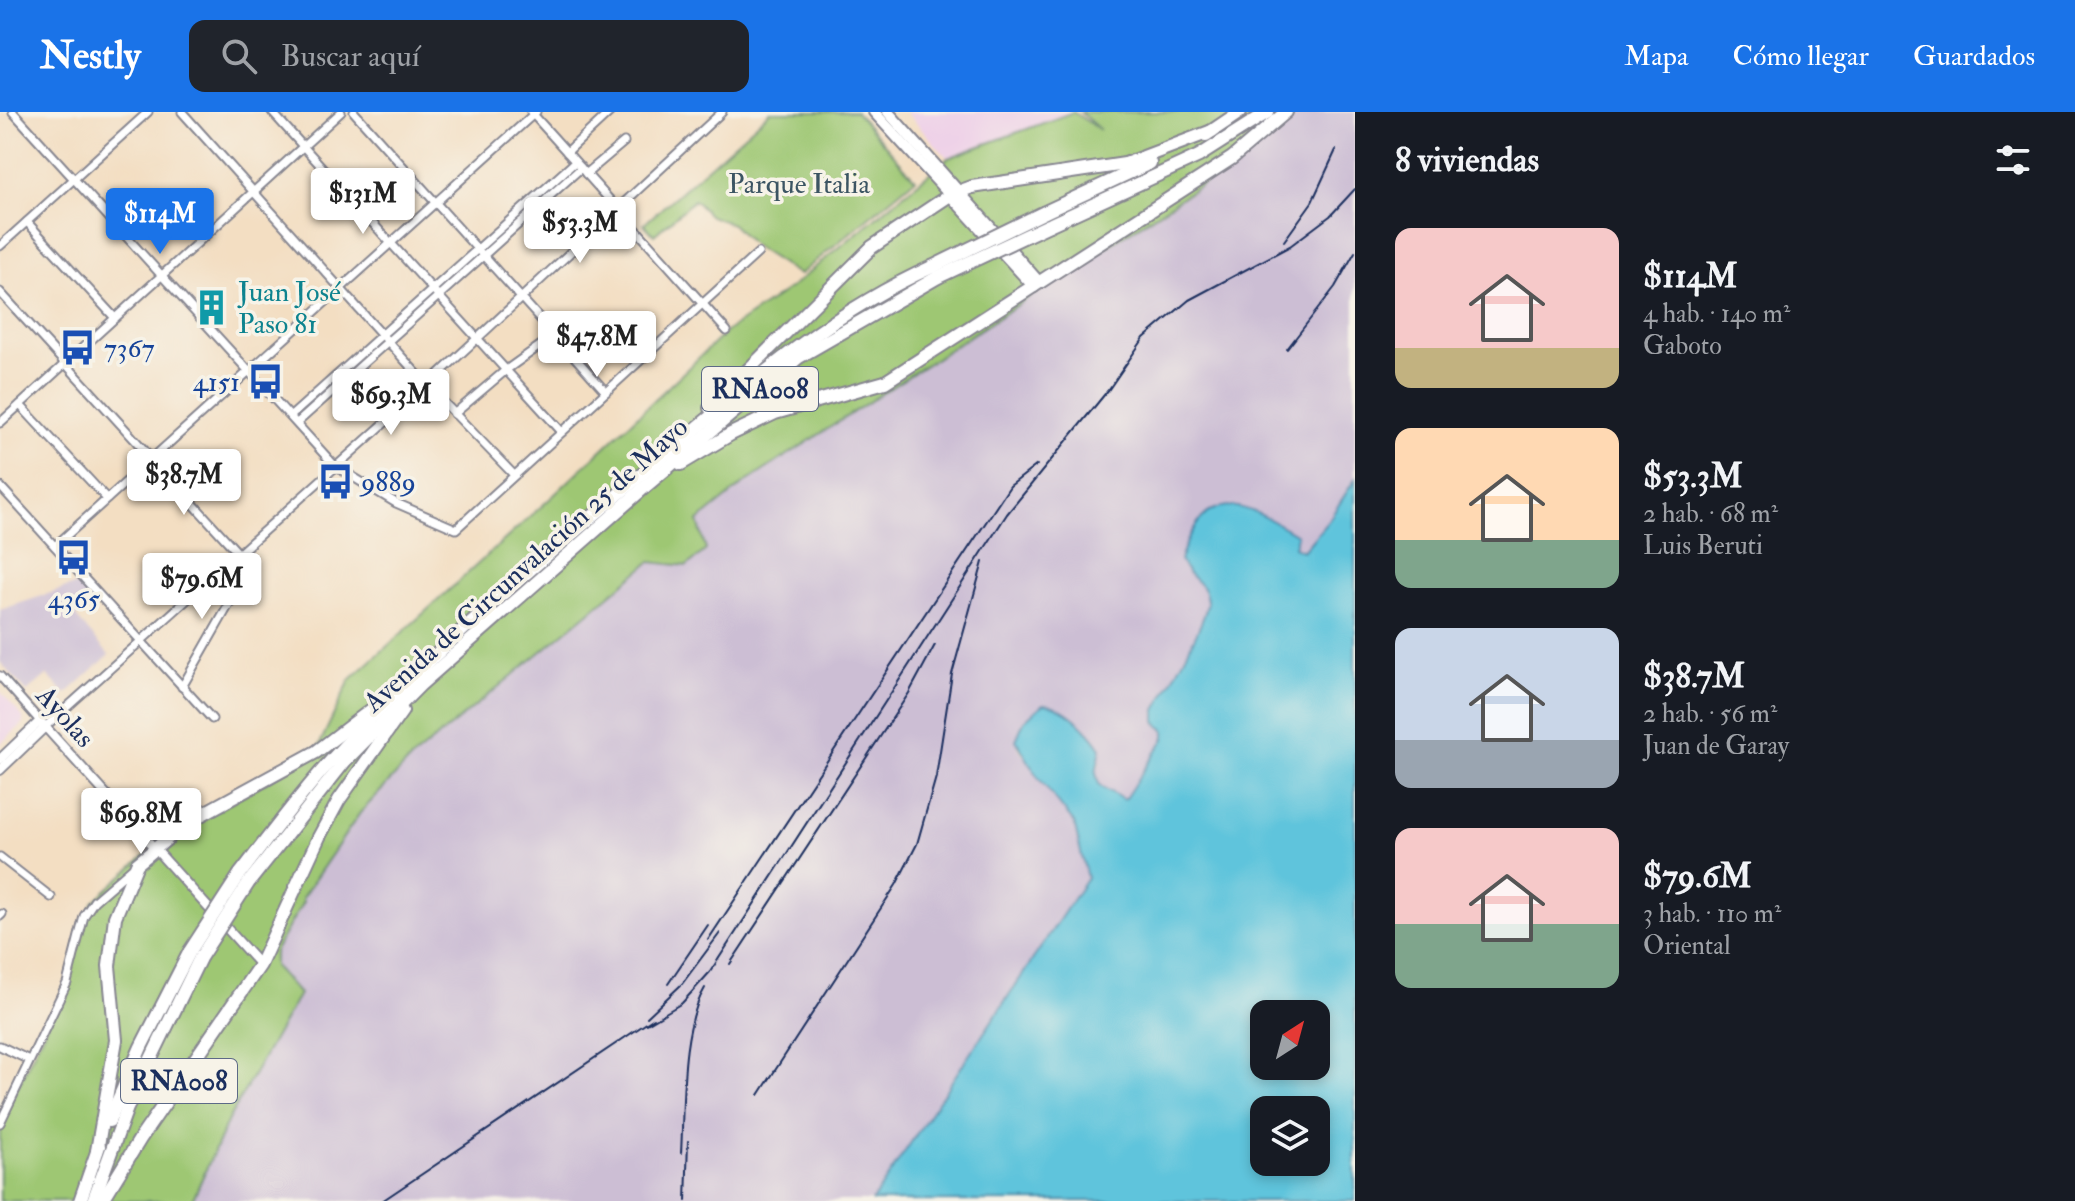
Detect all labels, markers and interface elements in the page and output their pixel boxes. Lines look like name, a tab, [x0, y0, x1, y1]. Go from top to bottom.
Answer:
search box	[189, 20, 749, 92]
text: Nestly	[40, 32, 141, 80]
icon: search	[217, 34, 261, 78]
text: Buscar aquí	[281, 38, 420, 75]
text: Mapa	[1624, 39, 1688, 74]
text: Cómo llegar	[1732, 39, 1869, 74]
text: Guardados	[1913, 39, 2035, 74]
icon: filters	[1991, 138, 2035, 182]
text: 8 viviendas	[1395, 139, 1539, 182]
park label: Parque Italia	[728, 167, 870, 202]
pin: $131M	[307, 168, 419, 236]
text: $131M	[329, 178, 397, 210]
pin: $114M	[104, 188, 216, 256]
pin: $53.3M	[515, 197, 645, 265]
text: $114M	[124, 198, 196, 230]
text: $53.3M	[542, 207, 618, 239]
text: $114M	[1643, 255, 1738, 298]
icon: home	[1459, 260, 1555, 356]
place label: Juan José Paso 81	[237, 275, 341, 342]
building icon: Juan José Paso 81	[193, 288, 231, 326]
text: 4 hab. · 140 m²	[1643, 298, 1790, 330]
pin: $47.8M	[532, 311, 662, 379]
text: $47.8M	[556, 321, 638, 353]
bus stop icon: 7367	[59, 328, 97, 366]
text: Gaboto	[1643, 330, 1722, 362]
place label: 7367	[104, 331, 155, 366]
bus stop icon: 4151	[247, 362, 285, 400]
place label: 4151	[193, 365, 240, 400]
road number: RNA008	[702, 367, 818, 411]
pin: $69.3M	[326, 369, 456, 437]
text: $69.3M	[350, 379, 432, 411]
street label: Avenida de Circunvalación 25 de Mayo	[356, 410, 696, 721]
pin: $38.7M	[119, 449, 249, 517]
text: $53.3M	[1643, 455, 1743, 498]
text: $38.7M	[145, 459, 223, 491]
icon: home	[1459, 460, 1555, 556]
bus stop icon: 9889	[316, 462, 354, 500]
place label: 9889	[359, 465, 416, 500]
text: 2 hab. · 68 m²	[1643, 498, 1778, 530]
text: Luis Beruti	[1643, 530, 1763, 562]
bus stop icon: 4365	[55, 539, 93, 577]
pin: $79.6M	[137, 553, 267, 621]
text: $79.6M	[160, 563, 244, 595]
place label: 4365	[48, 582, 101, 617]
text: $38.7M	[1643, 655, 1745, 698]
icon: home	[1459, 660, 1555, 756]
street label: Ayolas	[27, 678, 102, 755]
text: 2 hab. · 56 m²	[1643, 698, 1777, 730]
text: Juan de Garay	[1643, 730, 1789, 762]
pin: $69.8M	[76, 788, 206, 856]
text: $69.8M	[99, 798, 183, 830]
text: $79.6M	[1643, 855, 1752, 898]
icon: home	[1459, 860, 1555, 956]
text: 3 hab. · 110 m²	[1643, 898, 1781, 930]
text: Oriental	[1643, 930, 1731, 962]
north arrow	[1250, 1000, 1330, 1080]
map controls	[1250, 1000, 1330, 1176]
road number: RNA008	[121, 1059, 237, 1103]
button: layers	[1250, 1096, 1330, 1176]

